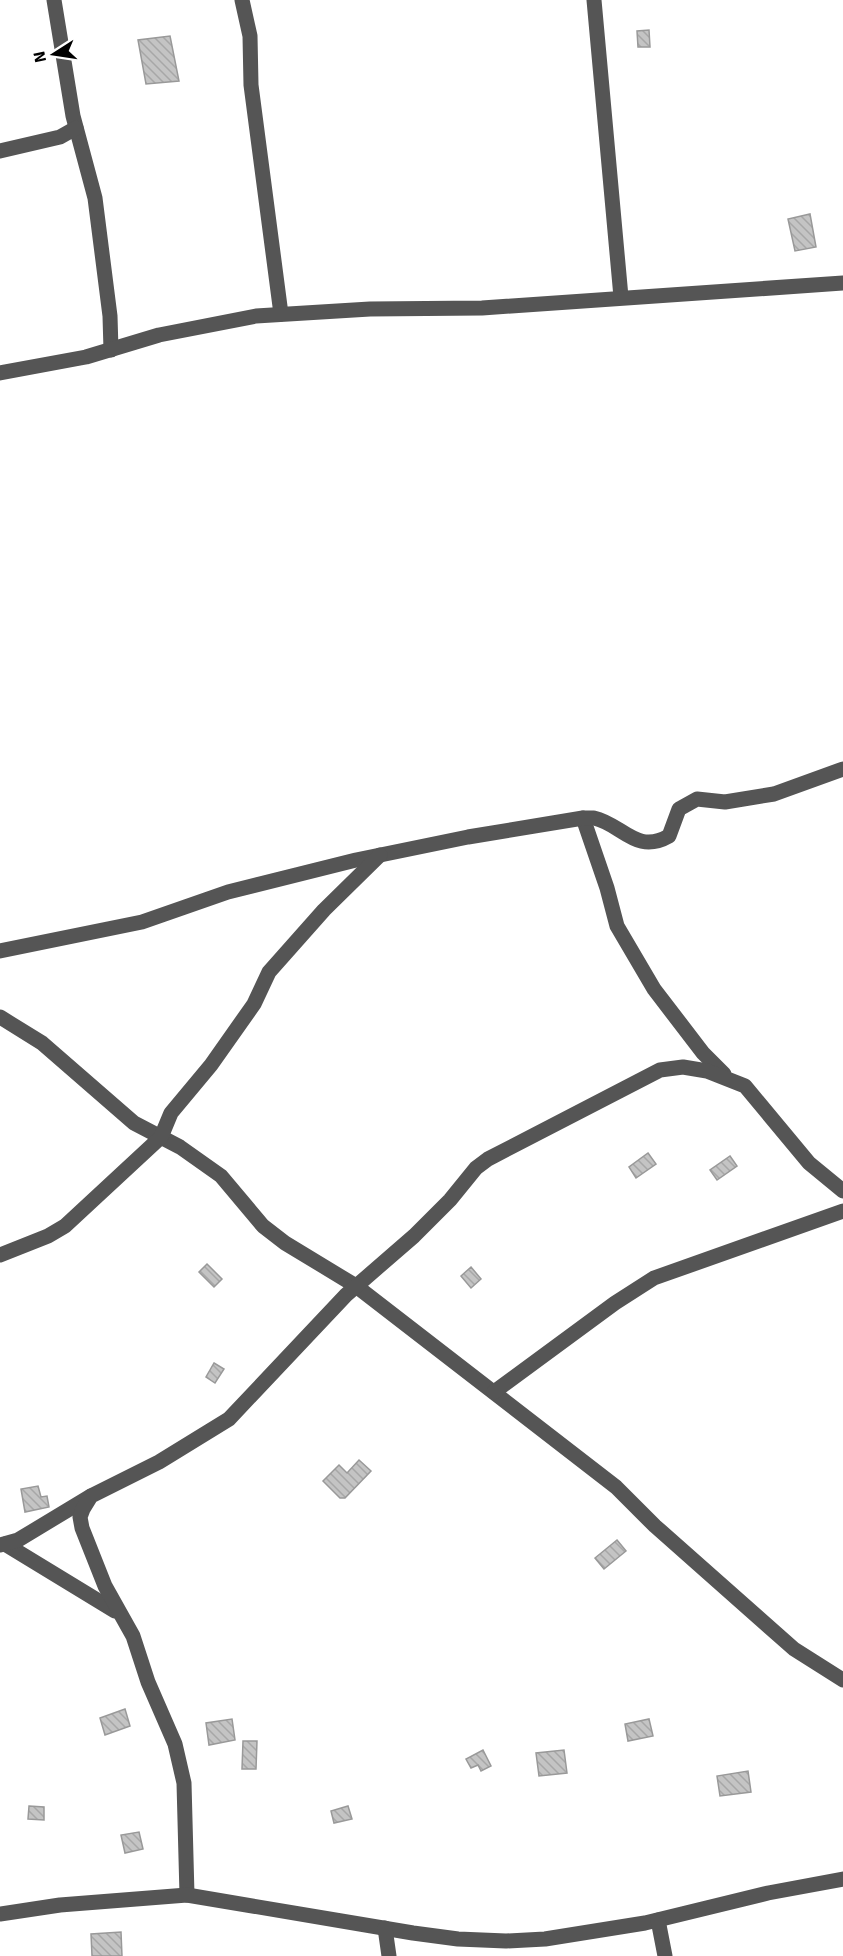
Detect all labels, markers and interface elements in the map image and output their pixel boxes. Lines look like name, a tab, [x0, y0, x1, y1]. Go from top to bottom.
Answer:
north arrow	[24, 24, 84, 84]
text: N	[29, 49, 51, 64]

